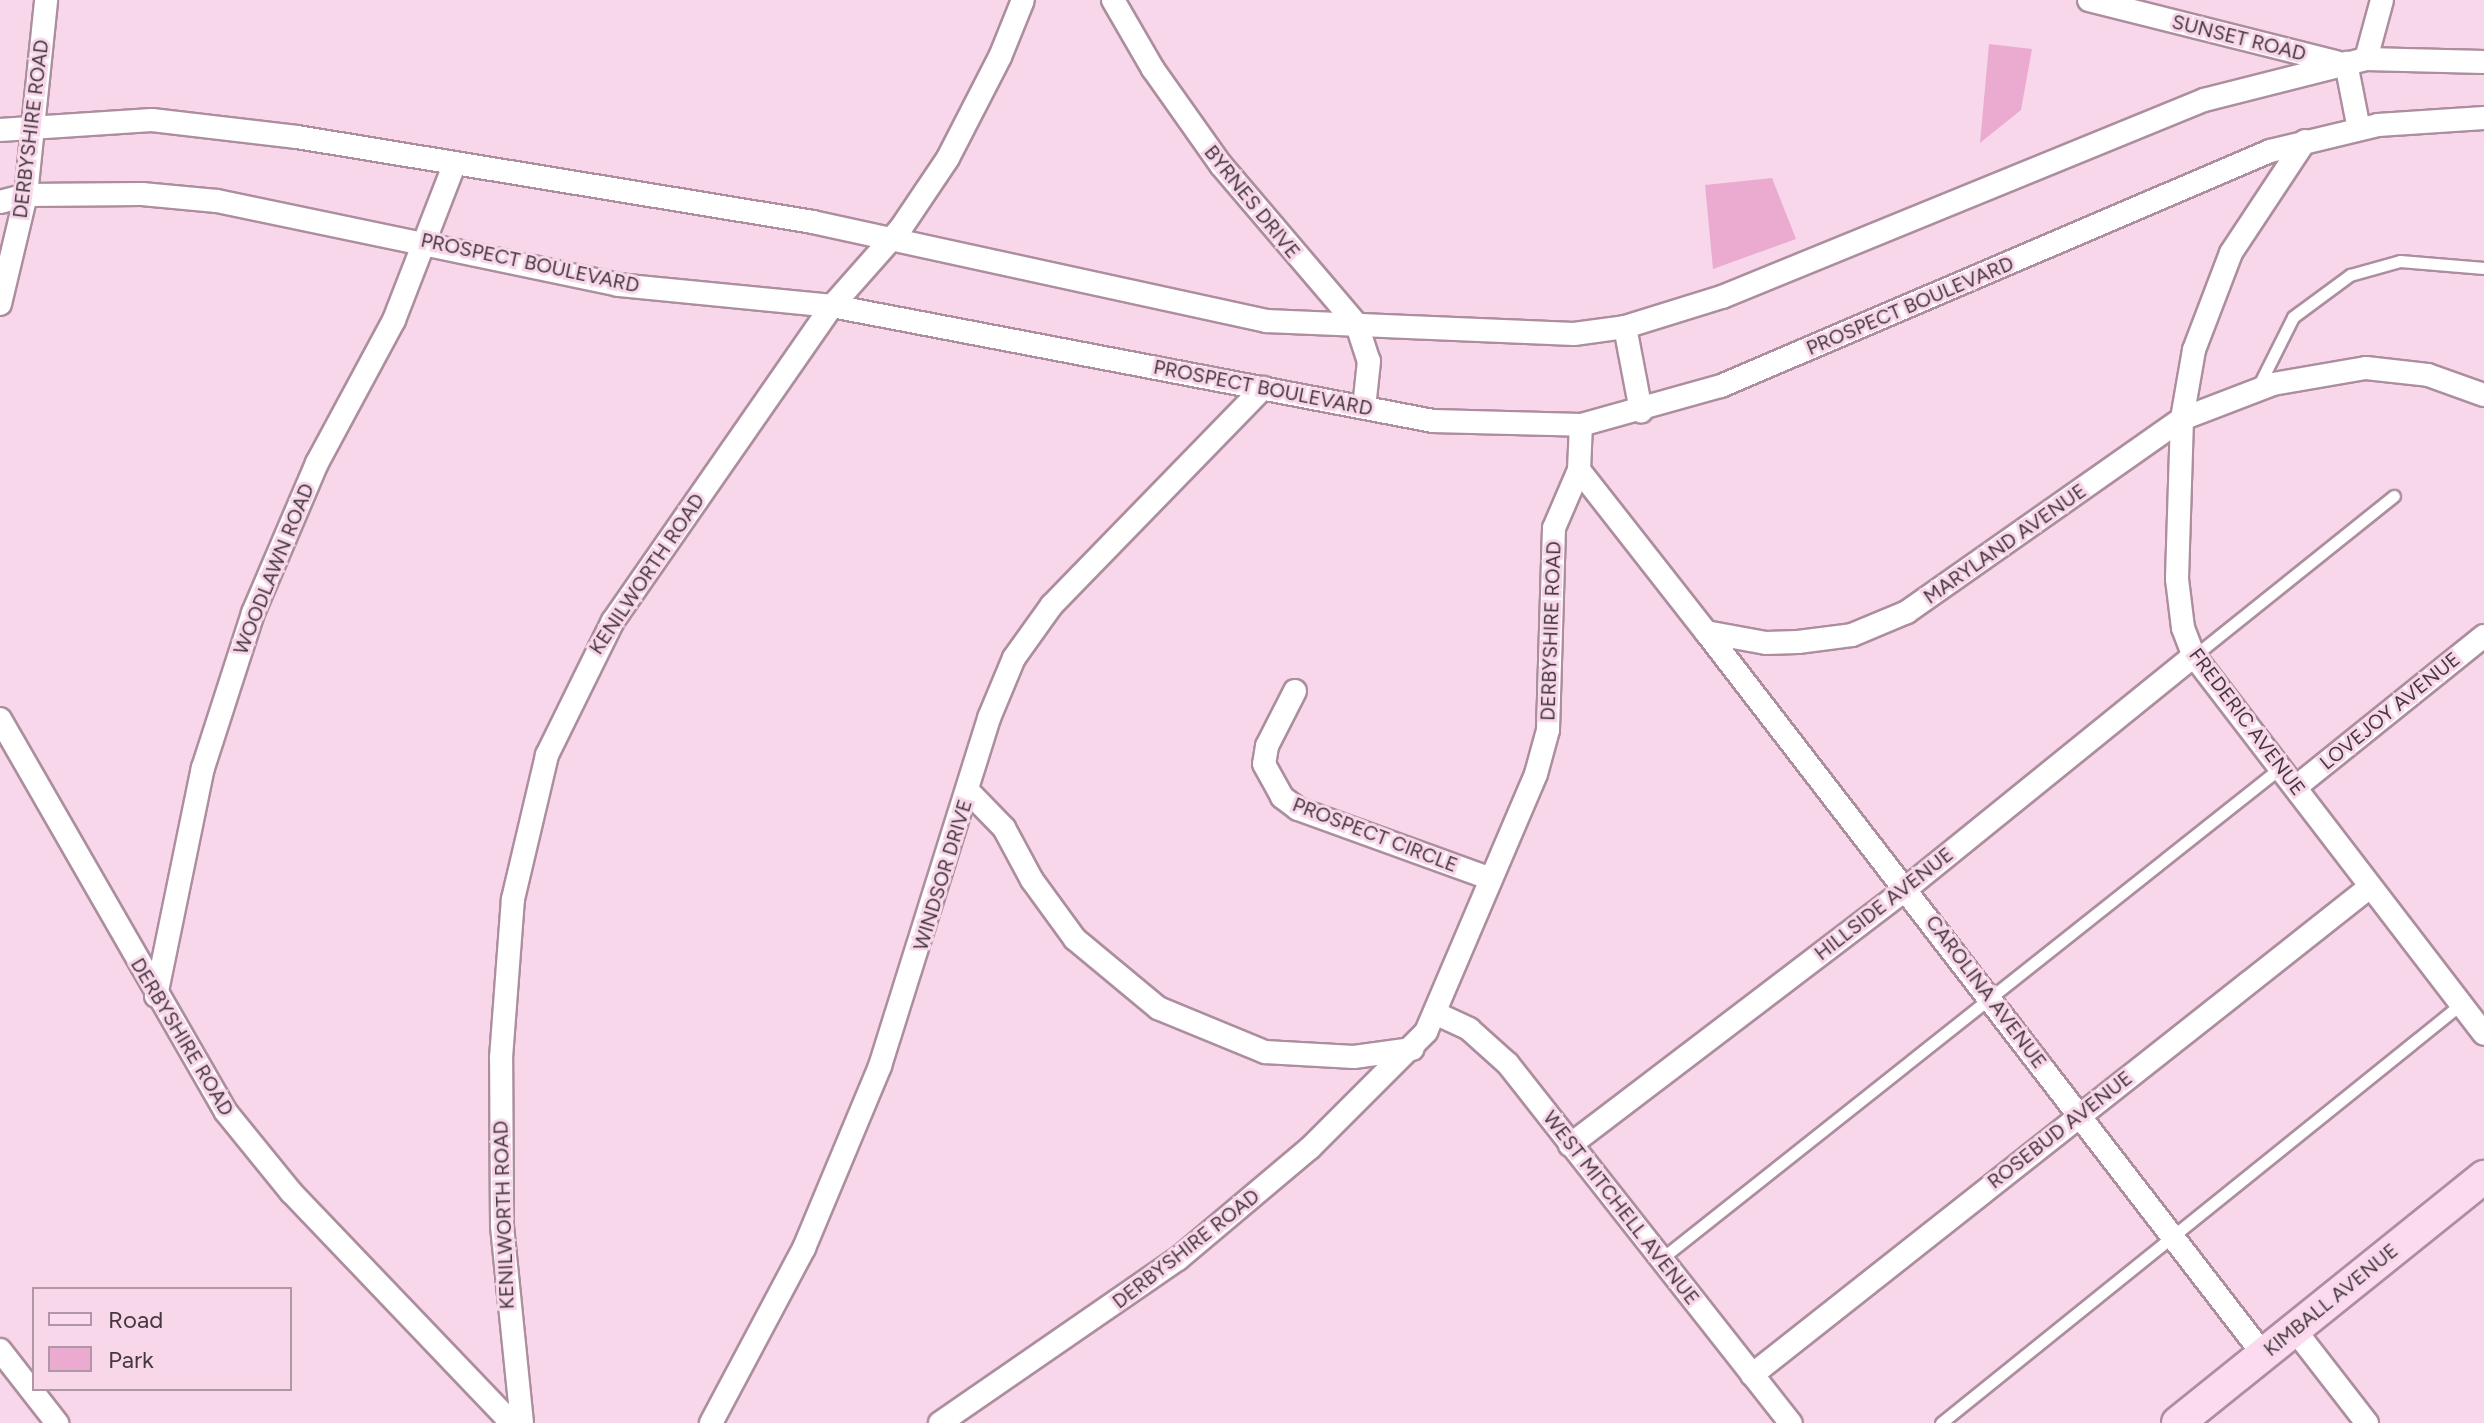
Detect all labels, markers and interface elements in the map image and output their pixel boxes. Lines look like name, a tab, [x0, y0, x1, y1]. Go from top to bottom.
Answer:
street label: SUNSET ROAD	[2169, 10, 2309, 66]
street label: DERBYSHIRE ROAD	[8, 38, 54, 220]
street label: BYRNES DRIVE	[1199, 141, 1305, 263]
street label: PROSPECT BOULEVARD	[419, 228, 641, 298]
street label: PROSPECT BOULEVARD	[1803, 251, 2017, 361]
street label: PROSPECT BOULEVARD	[1151, 355, 1375, 421]
street label: MARYLAND AVENUE	[1919, 479, 2091, 609]
street label: WOODLAWN ROAD	[229, 480, 319, 658]
street label: KENILWORTH ROAD	[584, 489, 710, 659]
street label: DERBYSHIRE ROAD	[1536, 541, 1566, 721]
street label: FREDERIC AVENUE	[2184, 644, 2310, 800]
street label: LOVEJOY AVENUE	[2315, 647, 2465, 775]
street label: PROSPECT CIRCLE	[1289, 792, 1461, 878]
street label: WINDSOR DRIVE	[909, 797, 977, 953]
street label: HILLSIDE AVENUE	[1810, 842, 1958, 966]
street label: CAROLINA AVENUE	[1921, 911, 2051, 1073]
street label: DERBYSHIRE ROAD	[125, 954, 239, 1120]
street label: ROSEBUD AVENUE	[1983, 1066, 2137, 1194]
street label: WEST MITCHELL AVENUE	[1538, 1106, 1704, 1310]
street label: KENILWORTH ROAD	[489, 1120, 519, 1310]
street label: DERBYSHIRE ROAD	[1108, 1184, 1264, 1314]
street label: KIMBALL AVENUE	[2259, 1238, 2403, 1362]
legend	[32, 1287, 292, 1391]
text: Road	[108, 1305, 163, 1334]
text: Park	[108, 1345, 154, 1374]

